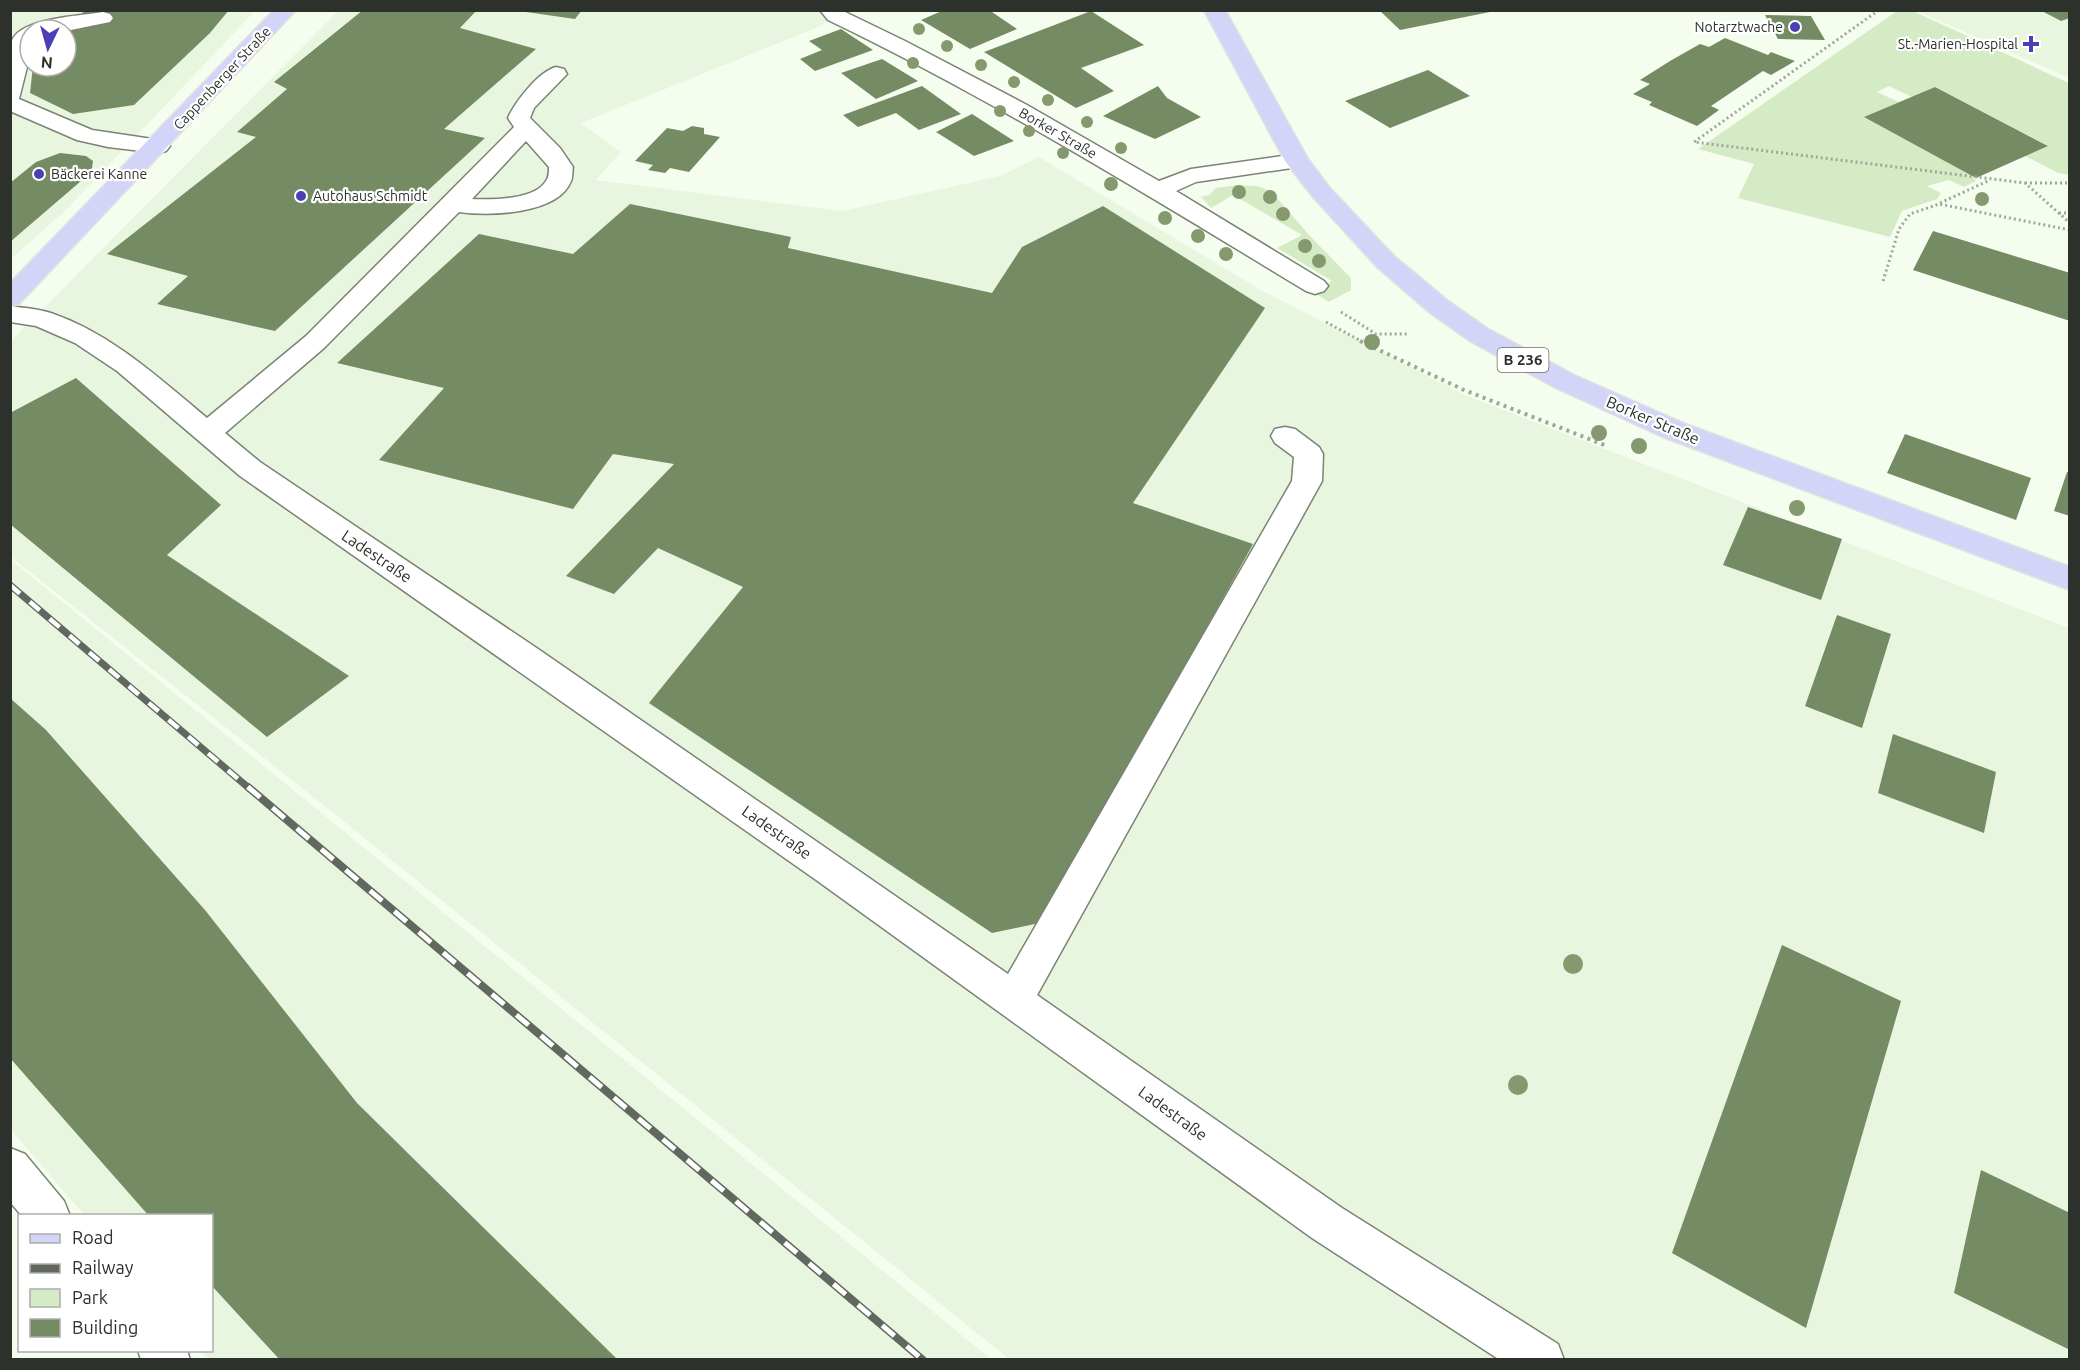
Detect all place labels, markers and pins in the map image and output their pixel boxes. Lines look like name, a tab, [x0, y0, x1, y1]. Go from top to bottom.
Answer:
place label: Notarztwache	[1695, 19, 1783, 35]
marker: Notarztwache	[1788, 20, 1802, 34]
marker: St.-Marien-Hospital	[2022, 35, 2040, 53]
place label: St.-Marien-Hospital	[1898, 36, 2018, 52]
place label: Bäckerei Kanne	[51, 166, 147, 182]
marker: Bäckerei Kanne	[32, 167, 46, 181]
place label: Autohaus Schmidt	[313, 188, 428, 204]
marker: Autohaus Schmidt	[294, 189, 308, 203]

